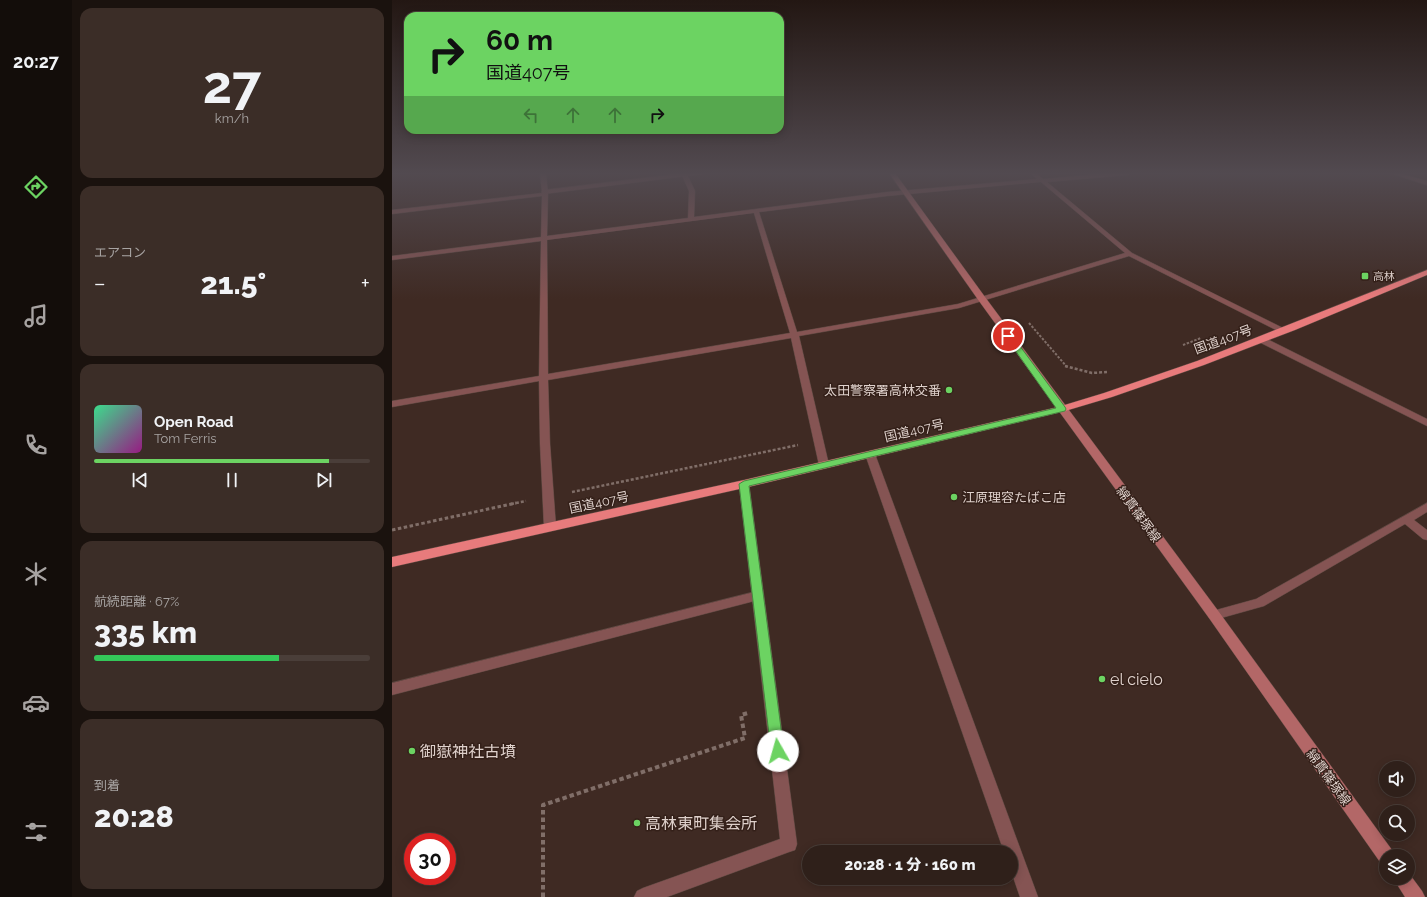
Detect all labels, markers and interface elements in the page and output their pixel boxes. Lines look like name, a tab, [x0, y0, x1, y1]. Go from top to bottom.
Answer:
text: 60 m	[486, 24, 553, 57]
icon: right	[420, 28, 472, 80]
text: 20:27	[13, 51, 59, 72]
text: 27	[203, 54, 261, 115]
text: 国道407号	[486, 62, 570, 83]
icon: left	[520, 104, 542, 126]
icon: ahead	[562, 104, 584, 126]
icon: ahead	[604, 104, 626, 126]
icon: right	[646, 104, 668, 126]
text: km/h	[215, 111, 249, 126]
icon: directions	[22, 173, 50, 201]
text: エアコン	[94, 245, 146, 260]
text: 21.5°	[201, 266, 266, 301]
text: −	[94, 270, 106, 296]
text: +	[361, 270, 370, 296]
place label: 高林	[1373, 270, 1395, 283]
marker: 高林	[1360, 271, 1370, 281]
icon: music	[22, 302, 50, 330]
pin	[991, 319, 1025, 353]
street label: 国道407号	[1192, 322, 1254, 357]
icon: arrive	[997, 325, 1019, 347]
place label: 太田警察署高林交番	[824, 383, 941, 398]
marker: 太田警察署高林交番	[944, 385, 954, 395]
text: Open Road	[154, 413, 234, 431]
street label: 国道407号	[883, 416, 945, 445]
icon: phone	[22, 431, 50, 459]
text: Tom Ferris	[154, 431, 217, 446]
icon: previous	[129, 469, 151, 491]
icon: pause	[221, 469, 243, 491]
icon: next	[313, 469, 335, 491]
street label: 綿貫篠塚線	[1113, 484, 1164, 545]
street label: 国道407号	[568, 489, 630, 516]
place label: 江原理容たばこ店	[962, 490, 1066, 505]
marker: 江原理容たばこ店	[949, 492, 959, 502]
icon: climate	[22, 560, 50, 588]
text: 航続距離 · 67%	[94, 594, 179, 609]
text: 335 km	[94, 615, 197, 650]
place label: el cielo	[1110, 670, 1163, 689]
marker: el cielo	[1097, 674, 1107, 684]
icon: car	[22, 689, 50, 717]
position arrow	[757, 730, 799, 772]
place label: 御嶽神社古墳	[420, 742, 516, 761]
marker: 御嶽神社古墳	[407, 746, 417, 756]
street label: 綿貫篠塚線	[1303, 747, 1354, 808]
map controls	[1379, 761, 1415, 885]
button: sound	[1379, 761, 1415, 797]
text: 到着	[94, 778, 120, 793]
text: 20:28	[94, 799, 174, 834]
button: search	[1379, 805, 1415, 841]
place label: 高林東町集会所	[645, 814, 757, 833]
icon: filters	[22, 818, 50, 846]
marker: 高林東町集会所	[632, 818, 642, 828]
speed limit sign: 30	[404, 833, 456, 885]
button: layers	[1379, 849, 1415, 885]
text: 20:28 · 1 分 · 160 m	[845, 856, 975, 874]

